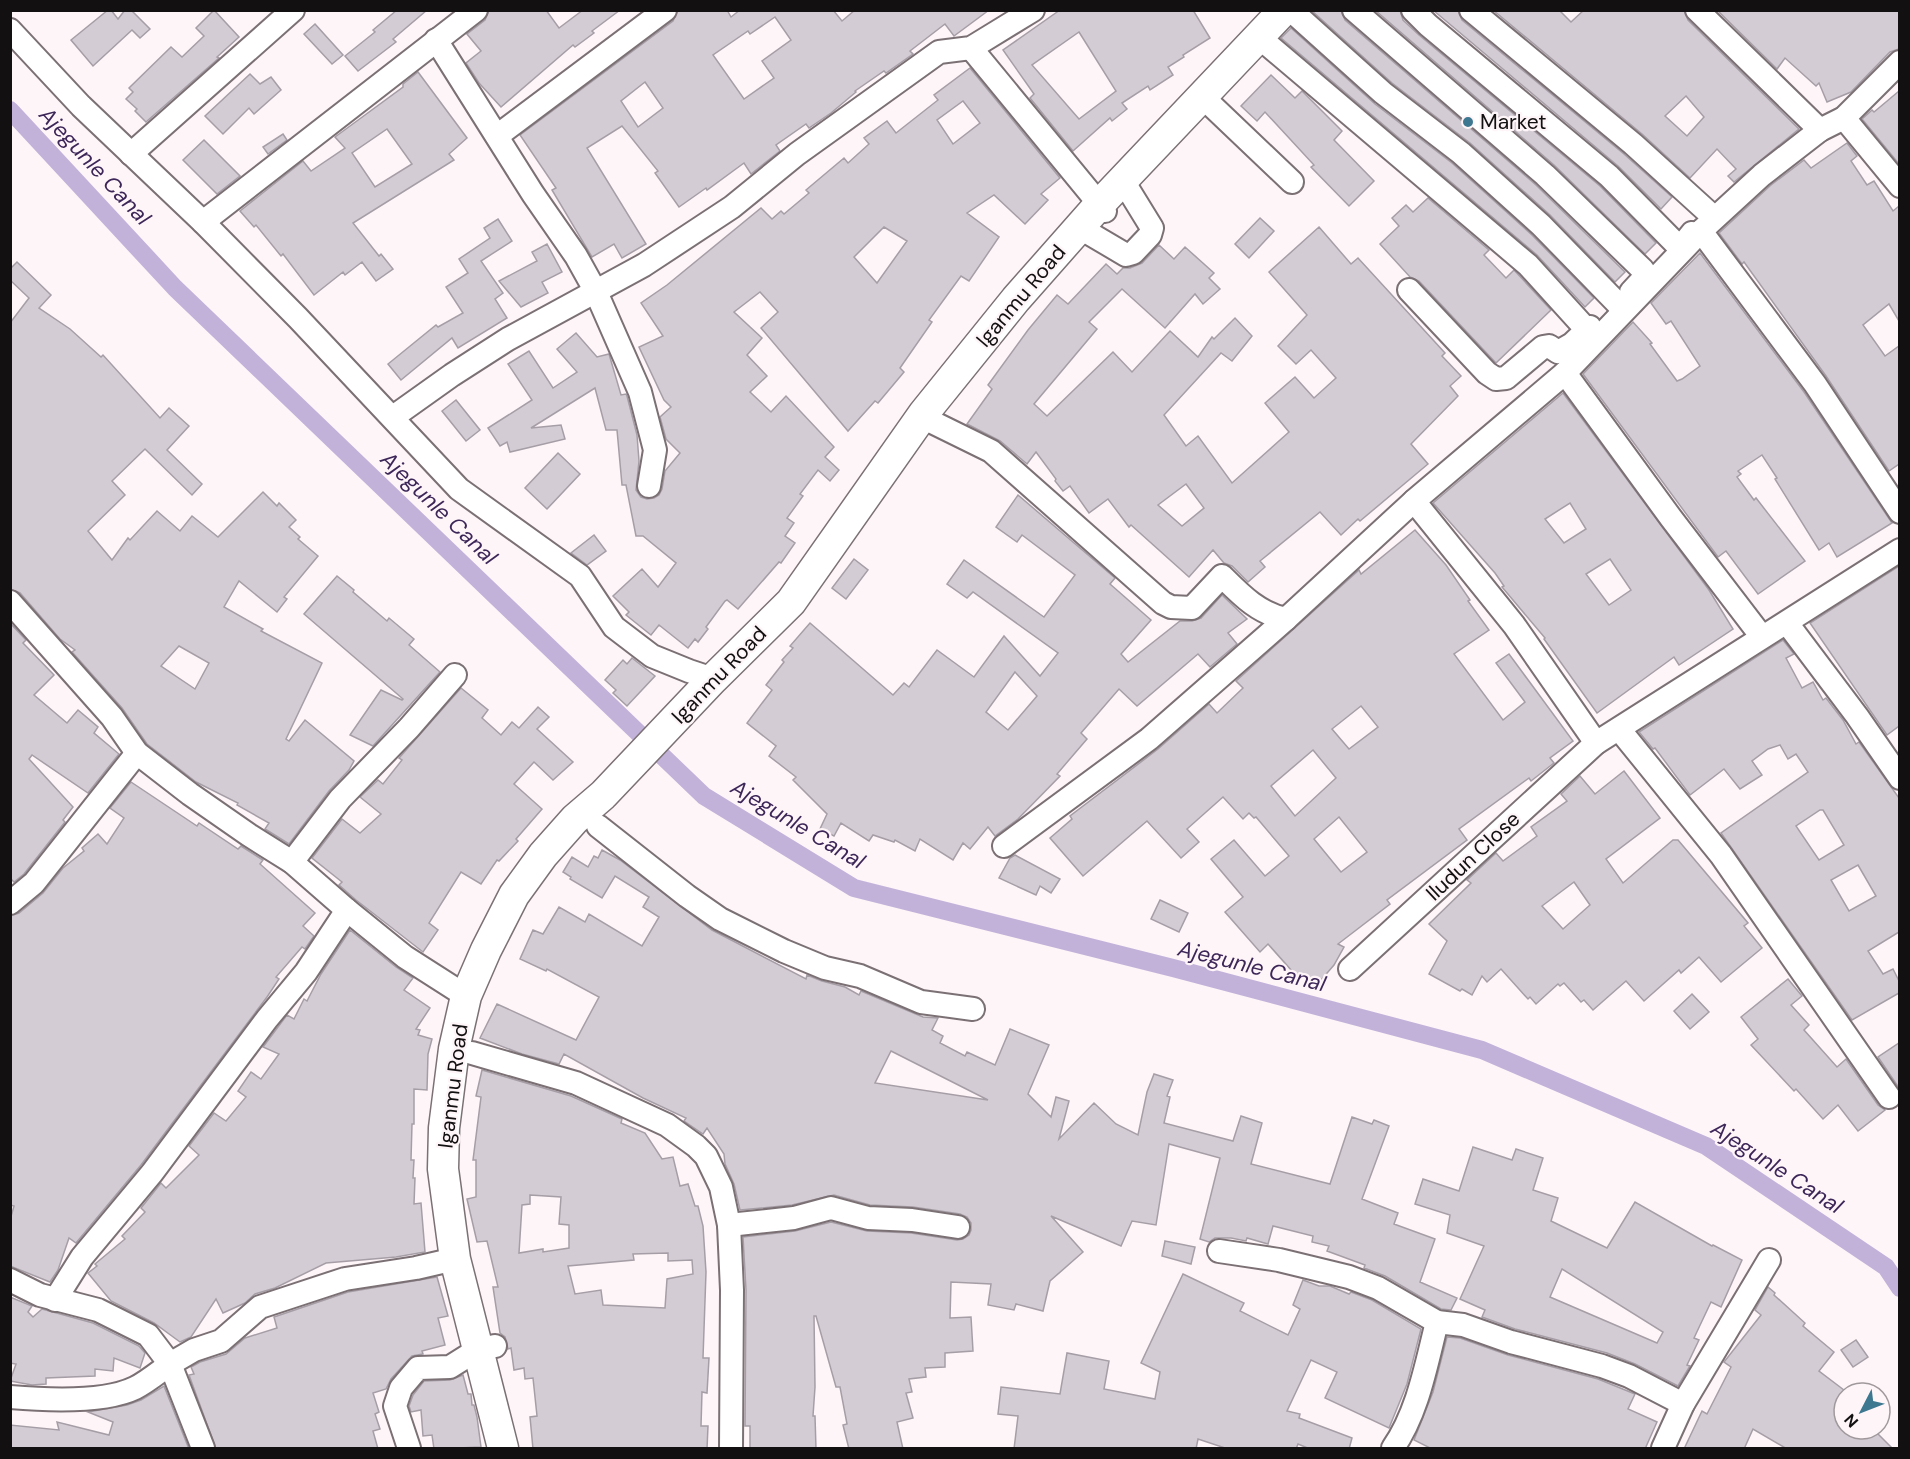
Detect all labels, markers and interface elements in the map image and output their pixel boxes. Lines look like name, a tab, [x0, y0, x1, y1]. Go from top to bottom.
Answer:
water label: Ajegunle Canal	[32, 100, 158, 232]
place label: Market	[1480, 108, 1547, 136]
marker: Market	[1461, 115, 1475, 129]
street label: Iganmu Road	[970, 239, 1072, 353]
water label: Ajegunle Canal	[374, 444, 504, 572]
street label: Iganmu Road	[665, 620, 773, 730]
water label: Ajegunle Canal	[725, 772, 871, 876]
street label: Iludun Close	[1420, 805, 1526, 907]
water label: Ajegunle Canal	[1174, 933, 1330, 999]
street label: Iganmu Road	[431, 1022, 475, 1150]
water label: Ajegunle Canal	[1705, 1113, 1849, 1221]
north arrow	[1832, 1381, 1892, 1441]
text: N	[1840, 1409, 1863, 1432]

